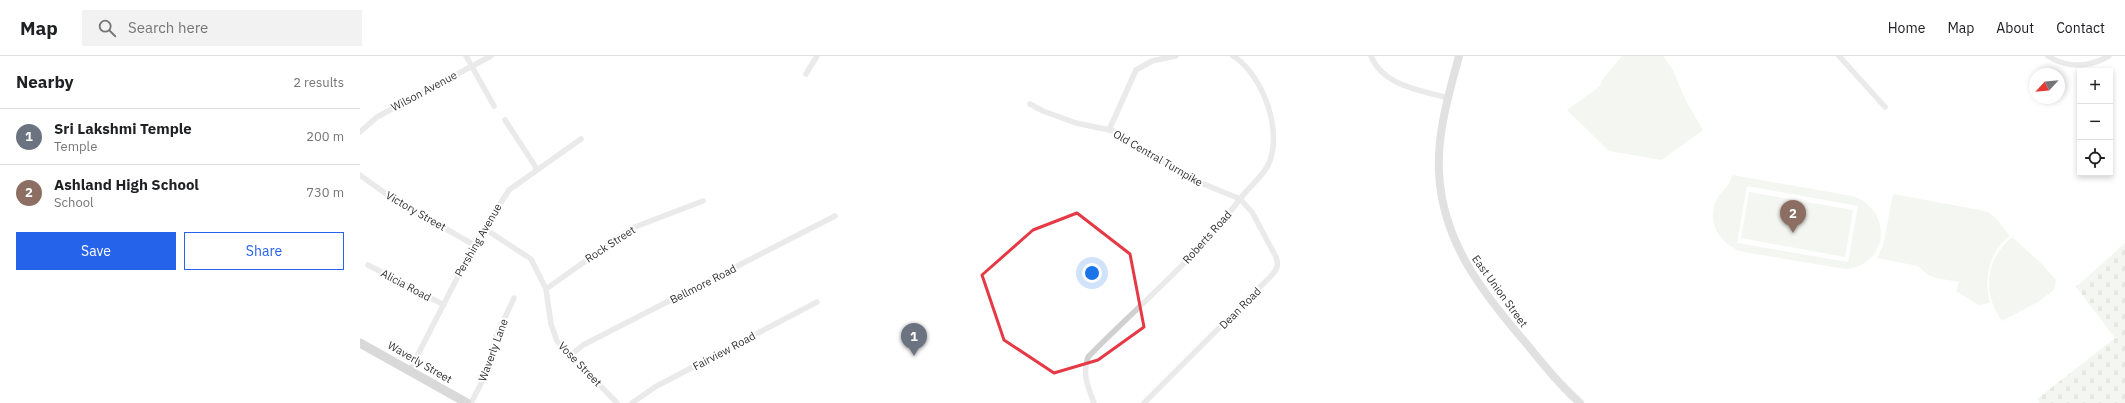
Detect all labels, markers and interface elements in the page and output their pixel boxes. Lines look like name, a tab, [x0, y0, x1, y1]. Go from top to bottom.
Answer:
search box	[82, 10, 362, 46]
text: Map	[20, 16, 58, 40]
icon: search	[96, 17, 118, 39]
text: Search here	[128, 18, 208, 37]
text: Home	[1888, 19, 1925, 37]
text: Map	[1947, 19, 1974, 37]
text: About	[1996, 19, 2034, 37]
text: Contact	[2056, 19, 2105, 37]
street label: Wilson Avenue	[389, 68, 459, 114]
north arrow	[2029, 68, 2065, 104]
map controls	[2077, 68, 2113, 176]
button: +	[2077, 68, 2113, 104]
text: Nearby	[16, 71, 74, 93]
text: 2 results	[293, 74, 344, 91]
button: −	[2077, 104, 2113, 140]
text: Sri Lakshmi Temple	[54, 119, 192, 138]
street label: Old Central Turnpike	[1111, 127, 1205, 189]
text: 1	[25, 128, 33, 145]
text: 200 m	[306, 128, 344, 145]
text: Temple	[54, 138, 97, 155]
button: locate	[2077, 140, 2113, 176]
text: Ashland High School	[54, 175, 199, 194]
text: 2	[25, 184, 33, 201]
text: 730 m	[306, 184, 344, 201]
street label: Victory Street	[383, 188, 449, 234]
text: School	[54, 194, 94, 211]
pin: 2	[1780, 200, 1806, 233]
street label: Pershing Avenue	[451, 201, 505, 279]
street label: Roberts Road	[1180, 208, 1234, 266]
street label: Rock Street	[582, 222, 638, 265]
button: Save	[16, 232, 176, 270]
button: Share	[184, 232, 344, 270]
street label: East Union Street	[1469, 252, 1531, 330]
street label: Bellmore Road	[667, 261, 739, 307]
your location	[1082, 263, 1102, 283]
street label: Alicia Road	[379, 266, 433, 304]
street label: Dean Road	[1216, 284, 1264, 332]
street label: Waverly Lane	[475, 317, 511, 383]
pin: 1	[901, 323, 927, 356]
street label: Fairview Road	[690, 329, 758, 373]
street label: Waverly Street	[385, 338, 455, 386]
street label: Vose Street	[555, 339, 605, 389]

